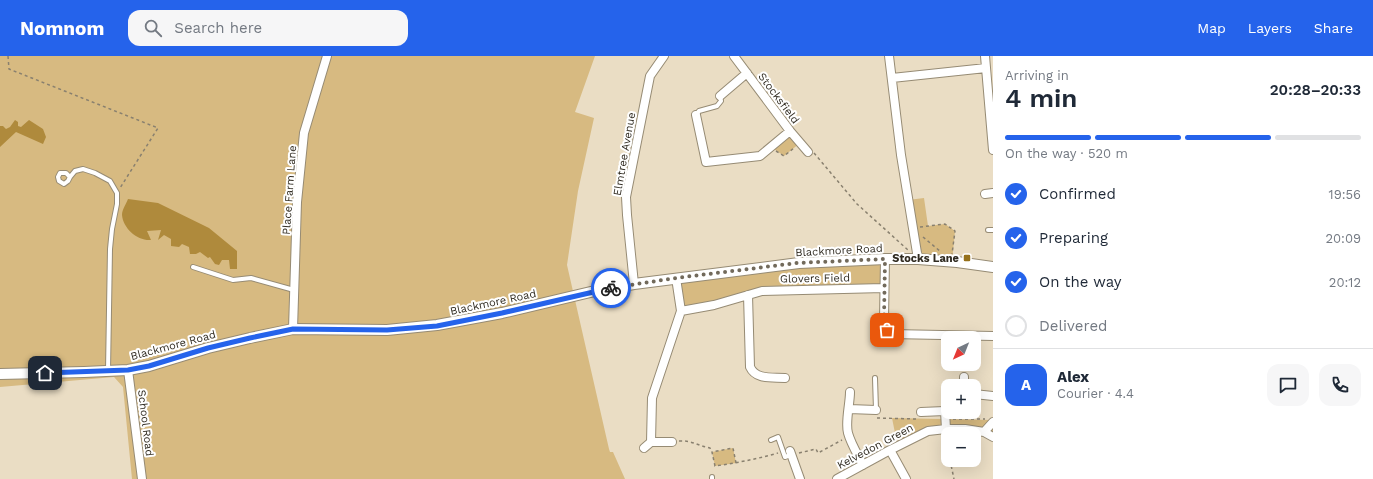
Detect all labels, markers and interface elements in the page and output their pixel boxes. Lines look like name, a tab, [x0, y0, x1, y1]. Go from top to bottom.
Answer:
search box	[128, 10, 408, 46]
text: Nomnom	[20, 17, 104, 40]
icon: search	[142, 17, 164, 39]
text: Search here	[174, 19, 262, 37]
text: Map	[1197, 20, 1226, 36]
text: Layers	[1248, 20, 1292, 36]
text: Share	[1314, 20, 1353, 36]
text: Arriving in	[1005, 68, 1069, 83]
street label: Stocksfield	[755, 70, 802, 126]
text: 20:28–20:33	[1270, 81, 1361, 99]
text: 4 min	[1005, 83, 1077, 113]
street label: Elmtree Avenue	[611, 111, 638, 197]
street label: Place Farm Lane	[280, 145, 299, 235]
text: On the way · 520 m	[1005, 146, 1128, 161]
icon: check	[1005, 183, 1027, 205]
text: Confirmed	[1039, 185, 1116, 203]
text: 19:56	[1329, 187, 1361, 202]
icon: check	[1005, 227, 1027, 249]
text: Preparing	[1039, 229, 1108, 247]
text: 20:09	[1325, 231, 1361, 246]
street label: Blackmore Road	[795, 242, 883, 259]
place label: Stocks Lane	[892, 252, 959, 265]
marker: Stocks Lane	[962, 253, 972, 263]
courier	[591, 268, 631, 308]
street label: Glovers Field	[780, 271, 850, 286]
icon: check	[1005, 271, 1027, 293]
text: On the way	[1039, 273, 1121, 291]
text: 20:12	[1329, 275, 1361, 290]
icon: bike	[600, 277, 622, 299]
street label: Blackmore Road	[449, 287, 537, 318]
pin	[870, 313, 904, 347]
text: Delivered	[1039, 317, 1107, 335]
icon: bag	[876, 319, 898, 341]
street label: Blackmore Road	[129, 328, 217, 363]
north arrow	[941, 331, 981, 371]
map controls	[941, 331, 981, 467]
pin	[28, 356, 62, 390]
icon: home	[34, 362, 56, 384]
button: chat	[1267, 364, 1309, 406]
button: phone	[1319, 364, 1361, 406]
text: Alex	[1057, 368, 1089, 386]
text: A	[1021, 376, 1031, 394]
button: +	[941, 379, 981, 419]
text: Courier · 4.4	[1057, 386, 1134, 401]
street label: School Road	[135, 389, 156, 457]
street label: Kelvedon Green	[835, 421, 915, 472]
button: −	[941, 427, 981, 467]

